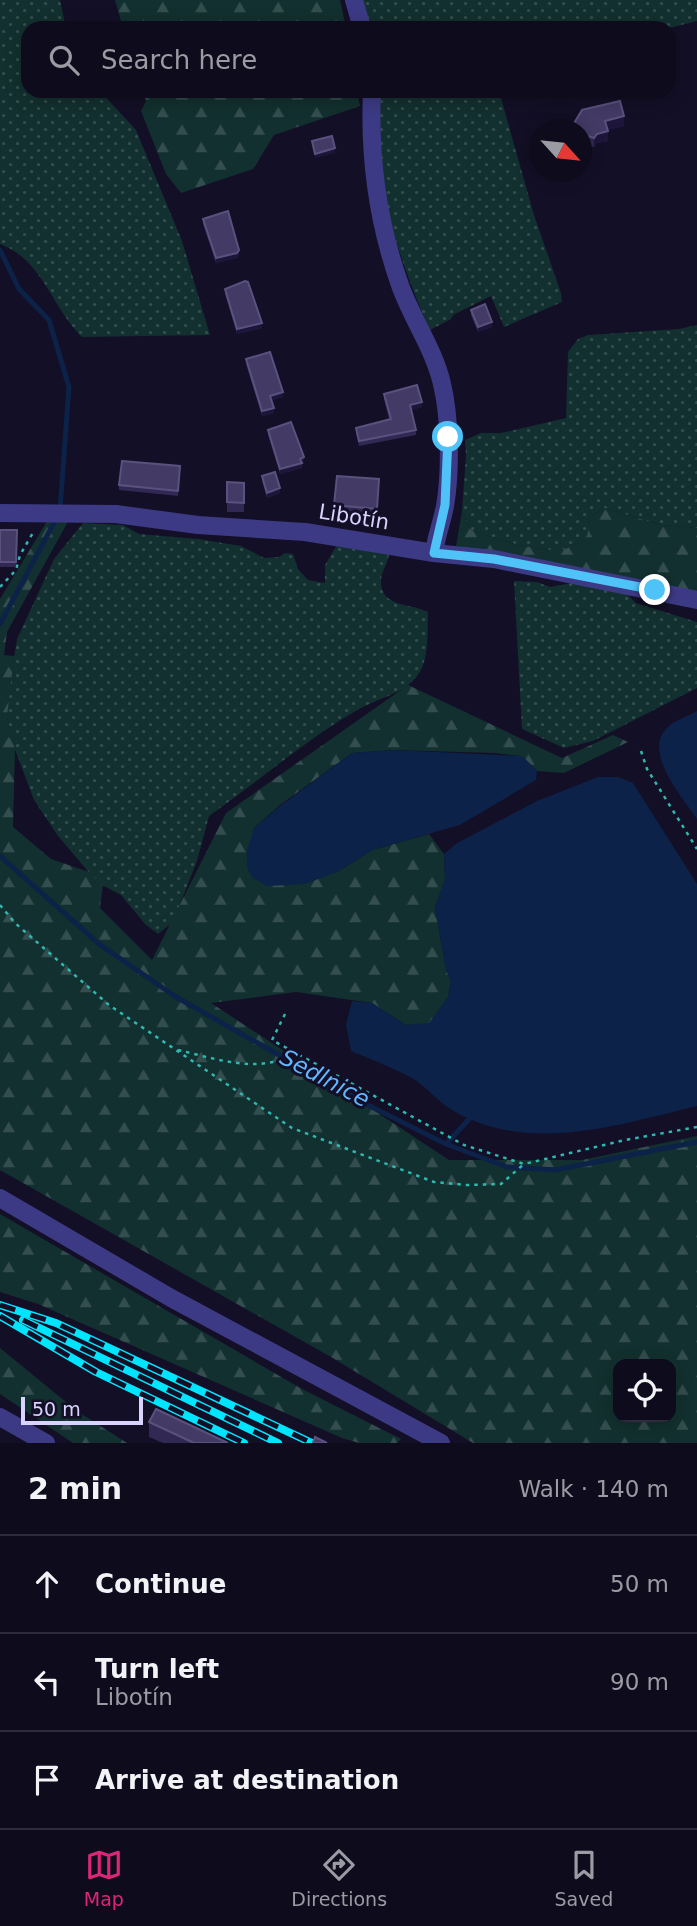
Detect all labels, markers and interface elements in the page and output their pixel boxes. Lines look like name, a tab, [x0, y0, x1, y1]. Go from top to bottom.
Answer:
search box	[21, 21, 676, 98]
icon: search	[45, 41, 83, 79]
text: Search here	[101, 45, 257, 75]
north arrow	[529, 119, 592, 182]
route start	[432, 421, 463, 452]
street label: Libotín	[317, 500, 391, 534]
route end	[639, 574, 670, 605]
water label: Sedlnice	[276, 1044, 374, 1112]
map controls	[613, 1359, 676, 1422]
button: locate	[613, 1359, 676, 1422]
scale bar	[21, 1394, 144, 1426]
text: 50 m	[32, 1398, 81, 1420]
text: 2 min	[28, 1471, 122, 1506]
text: Walk · 140 m	[518, 1476, 669, 1502]
icon: ahead	[28, 1565, 66, 1603]
text: Continue	[95, 1569, 226, 1599]
text: 50 m	[610, 1571, 669, 1597]
text: Turn left	[95, 1654, 219, 1684]
icon: left	[28, 1663, 66, 1701]
text: 90 m	[610, 1669, 669, 1695]
text: Libotín	[95, 1684, 173, 1710]
icon: arrive	[28, 1761, 66, 1799]
text: Arrive at destination	[95, 1765, 399, 1795]
tab: Map	[84, 1846, 124, 1910]
tab: Directions	[291, 1846, 387, 1910]
tab: Saved	[555, 1846, 613, 1910]

